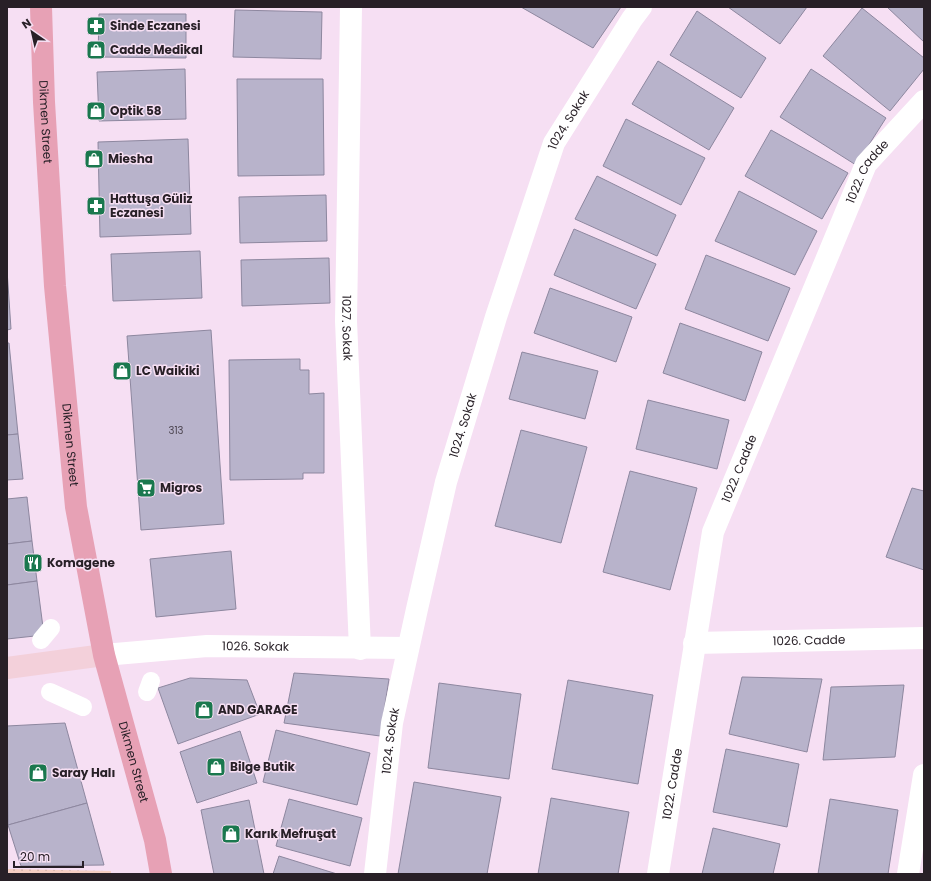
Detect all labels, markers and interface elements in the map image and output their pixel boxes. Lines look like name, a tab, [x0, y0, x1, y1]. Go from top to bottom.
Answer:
north arrow	[12, 12, 52, 52]
text: N	[19, 15, 34, 33]
pharmacy icon: Sinde Eczanesi	[85, 15, 107, 37]
place label: Sinde Eczanesi	[110, 17, 201, 34]
shop icon: Cadde Medikal	[85, 39, 107, 61]
place label: Cadde Medikal	[110, 41, 203, 58]
street label: Dikmen Street	[35, 80, 57, 164]
street label: 1024. Sokak	[544, 86, 594, 151]
shop icon: Optik 58	[85, 100, 107, 122]
place label: Optik 58	[110, 102, 162, 119]
street label: 1022. Cadde	[842, 136, 892, 206]
shop icon: Miesha	[83, 148, 105, 170]
place label: Miesha	[108, 150, 153, 167]
place label: Hattuşa Güliz Eczanesi	[110, 190, 192, 221]
pharmacy icon: Hattuşa Güliz Eczanesi	[85, 195, 107, 217]
street label: 1027. Sokak	[338, 295, 357, 362]
shop icon: LC Waikiki	[111, 360, 133, 382]
place label: LC Waikiki	[136, 362, 200, 379]
street label: 1024. Sokak	[445, 390, 481, 460]
street label: Dikmen Street	[58, 402, 83, 487]
house number: 313	[169, 423, 184, 438]
street label: 1022. Cadde	[717, 432, 761, 505]
supermarket icon: Migros	[135, 477, 157, 499]
place label: Migros	[160, 479, 202, 496]
restaurant icon: Komagene	[22, 552, 44, 574]
place label: Komagene	[47, 554, 115, 571]
street label: 1026. Cadde	[772, 631, 846, 649]
street label: 1026. Sokak	[222, 637, 290, 655]
shop icon: AND GARAGE	[193, 699, 215, 721]
place label: AND GARAGE	[218, 701, 297, 718]
street label: 1024. Sokak	[377, 705, 403, 775]
street label: Dikmen Street	[115, 719, 153, 804]
street label: 1022. Cadde	[658, 747, 686, 821]
shop icon: Bilge Butik	[205, 756, 227, 778]
place label: Bilge Butik	[230, 758, 295, 775]
shop icon: Saray Halı	[27, 762, 49, 784]
place label: Saray Halı	[52, 764, 115, 781]
shop icon: Karık Mefruşat	[220, 823, 242, 845]
place label: Karık Mefruşat	[245, 825, 336, 842]
scale bar	[14, 843, 83, 869]
text: 20 m	[20, 848, 50, 865]

